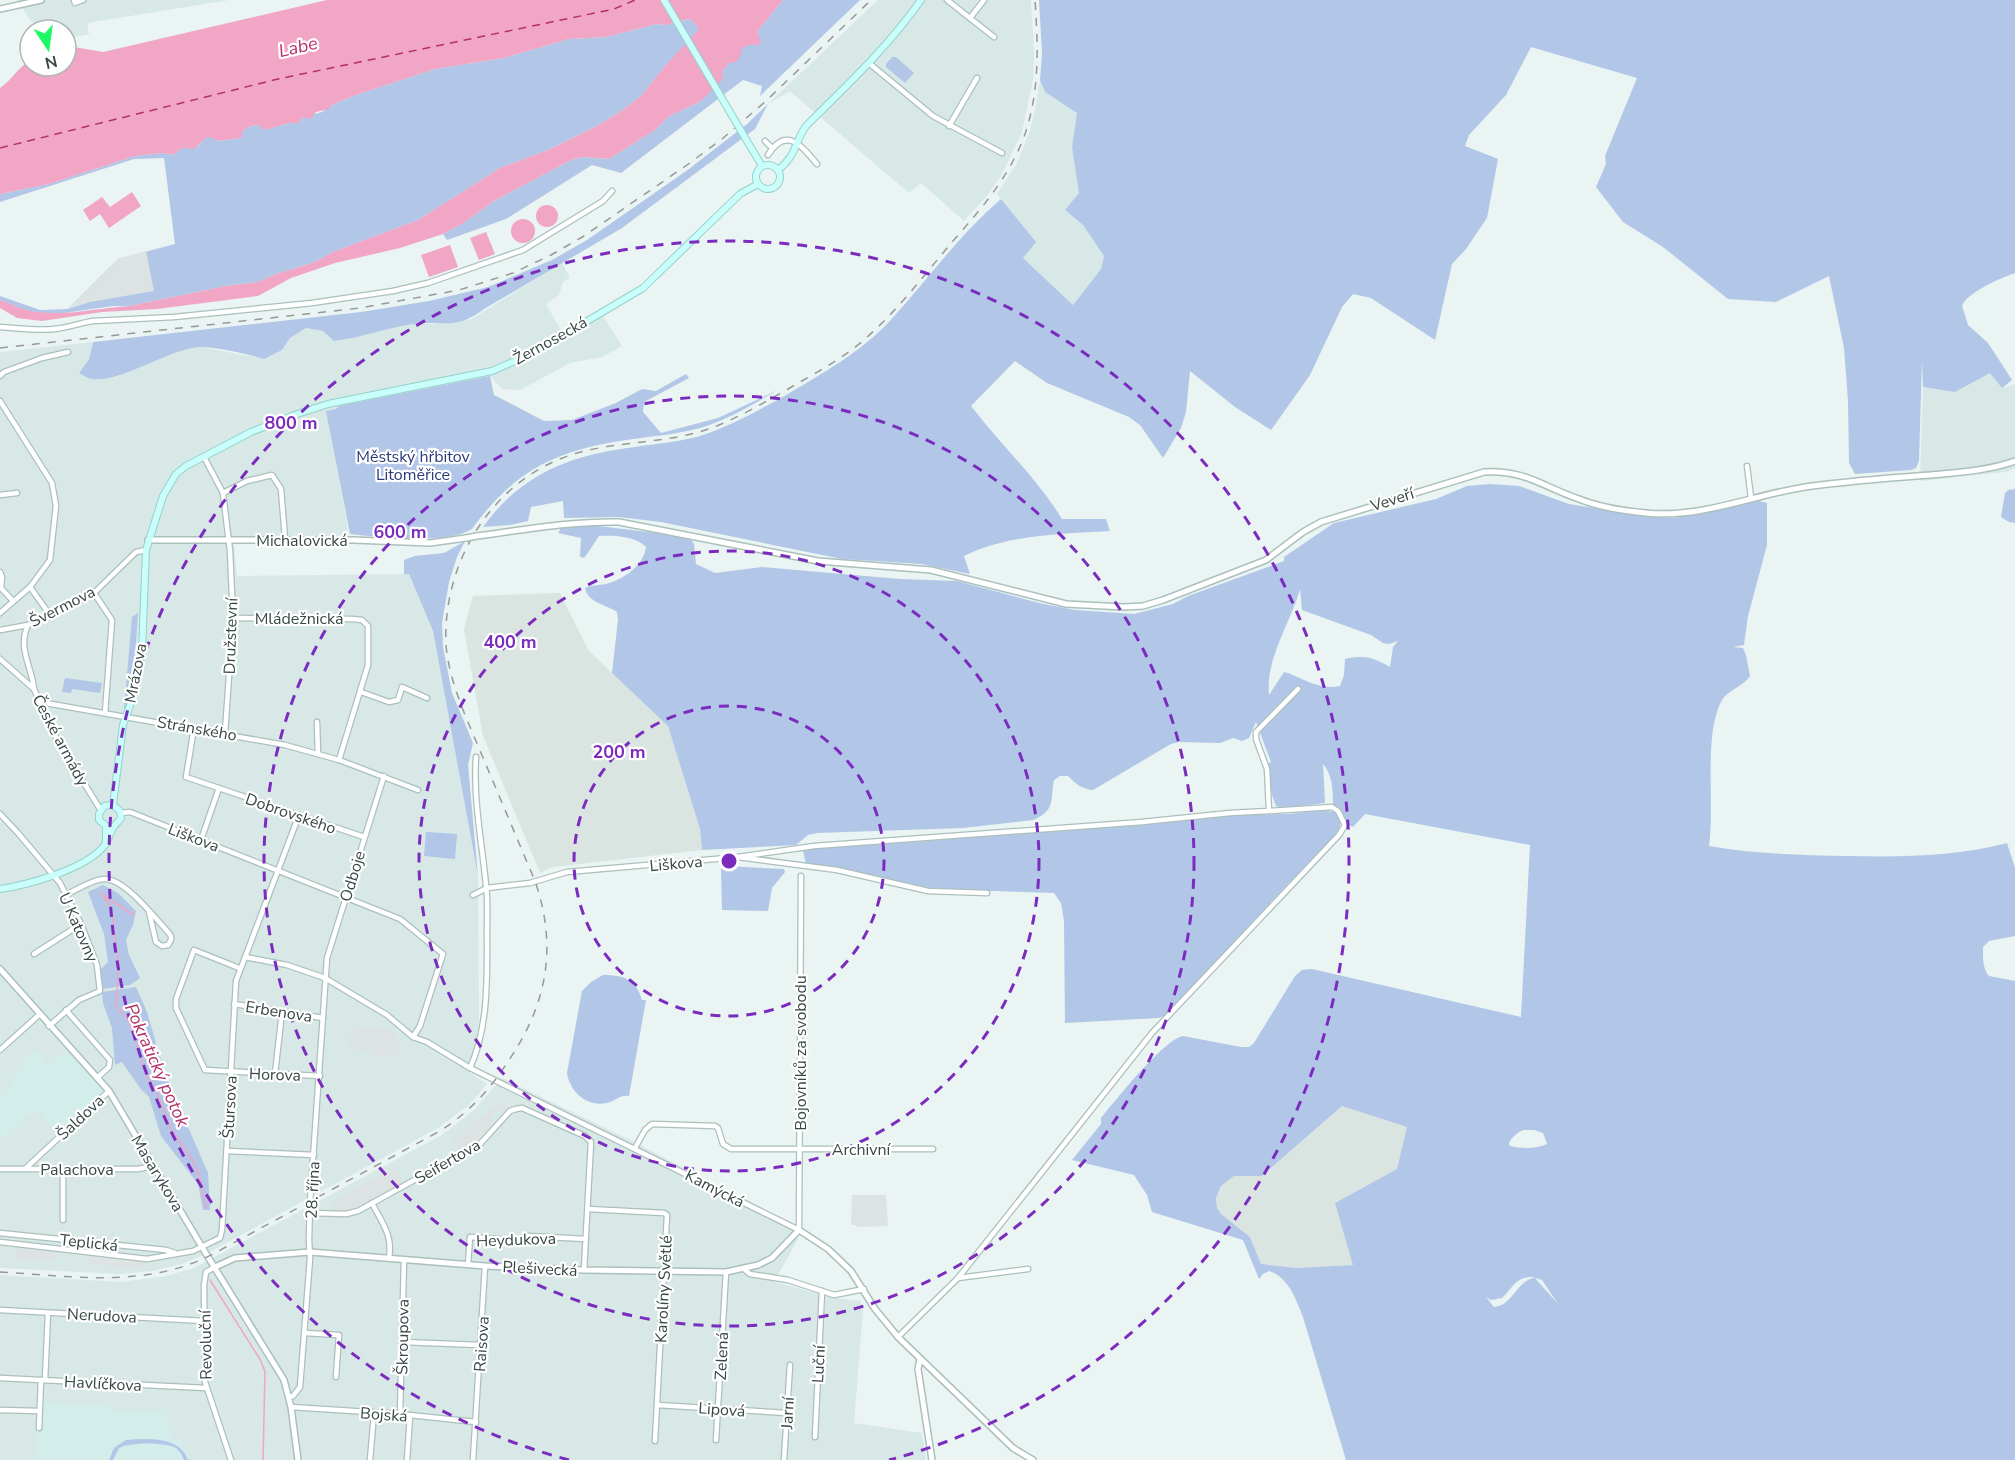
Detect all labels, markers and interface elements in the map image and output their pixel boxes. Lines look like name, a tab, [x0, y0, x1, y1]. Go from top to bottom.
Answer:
north arrow	[18, 18, 78, 78]
water label: Labe	[276, 31, 320, 63]
text: N	[43, 50, 59, 74]
street label: Žernosecká	[510, 312, 591, 370]
text: 800 m	[264, 411, 318, 435]
park label: Městský hřbitov Litoměřice	[356, 446, 471, 486]
street label: Veveří	[1367, 482, 1418, 518]
text: 600 m	[373, 520, 427, 544]
street label: Michalovická	[256, 530, 348, 552]
street label: Švermova	[26, 581, 99, 633]
street label: Družstevní	[219, 596, 243, 675]
street label: Mládežnická	[255, 608, 343, 630]
text: 400 m	[483, 630, 537, 654]
street label: Mrázova	[119, 641, 153, 705]
street label: České armády	[27, 691, 94, 791]
street label: Stránského	[155, 711, 239, 747]
text: 200 m	[592, 740, 646, 764]
street label: Dobrovského	[242, 788, 339, 840]
street label: Liškova	[165, 818, 222, 858]
street label: Odboje	[335, 848, 371, 904]
street label: Liškova	[649, 851, 704, 877]
centre of rings	[719, 851, 739, 871]
street label: U Katovny	[53, 889, 104, 966]
street label: Bojovníků za svobodu	[790, 975, 812, 1131]
street label: Erbenova	[244, 996, 314, 1028]
water label: Pokratický potok	[119, 999, 195, 1132]
street label: Horova	[249, 1063, 301, 1087]
street label: Štursova	[217, 1075, 243, 1139]
street label: Šaldova	[52, 1090, 109, 1145]
street label: Masarykova	[126, 1131, 189, 1216]
street label: Seifertova	[411, 1134, 484, 1190]
street label: Archivní	[832, 1139, 892, 1161]
street label: Palachova	[40, 1159, 114, 1181]
street label: 28. října	[301, 1161, 325, 1219]
street label: Kamýcká	[681, 1165, 748, 1213]
street label: Heydukova	[476, 1228, 556, 1252]
street label: Teplická	[59, 1229, 119, 1257]
street label: Karolíny Světlé	[650, 1235, 678, 1344]
street label: Plešivecká	[502, 1256, 578, 1282]
street label: Škroupova	[391, 1299, 415, 1375]
street label: Nerudova	[67, 1303, 137, 1329]
street label: Revoluční	[194, 1309, 218, 1380]
street label: Raisova	[469, 1315, 495, 1373]
street label: Zelená	[710, 1331, 734, 1381]
street label: Luční	[807, 1343, 831, 1383]
street label: Havlíčkova	[64, 1371, 142, 1397]
street label: Jarní	[776, 1395, 800, 1431]
street label: Lipová	[698, 1397, 746, 1423]
street label: Bojská	[359, 1402, 408, 1428]

